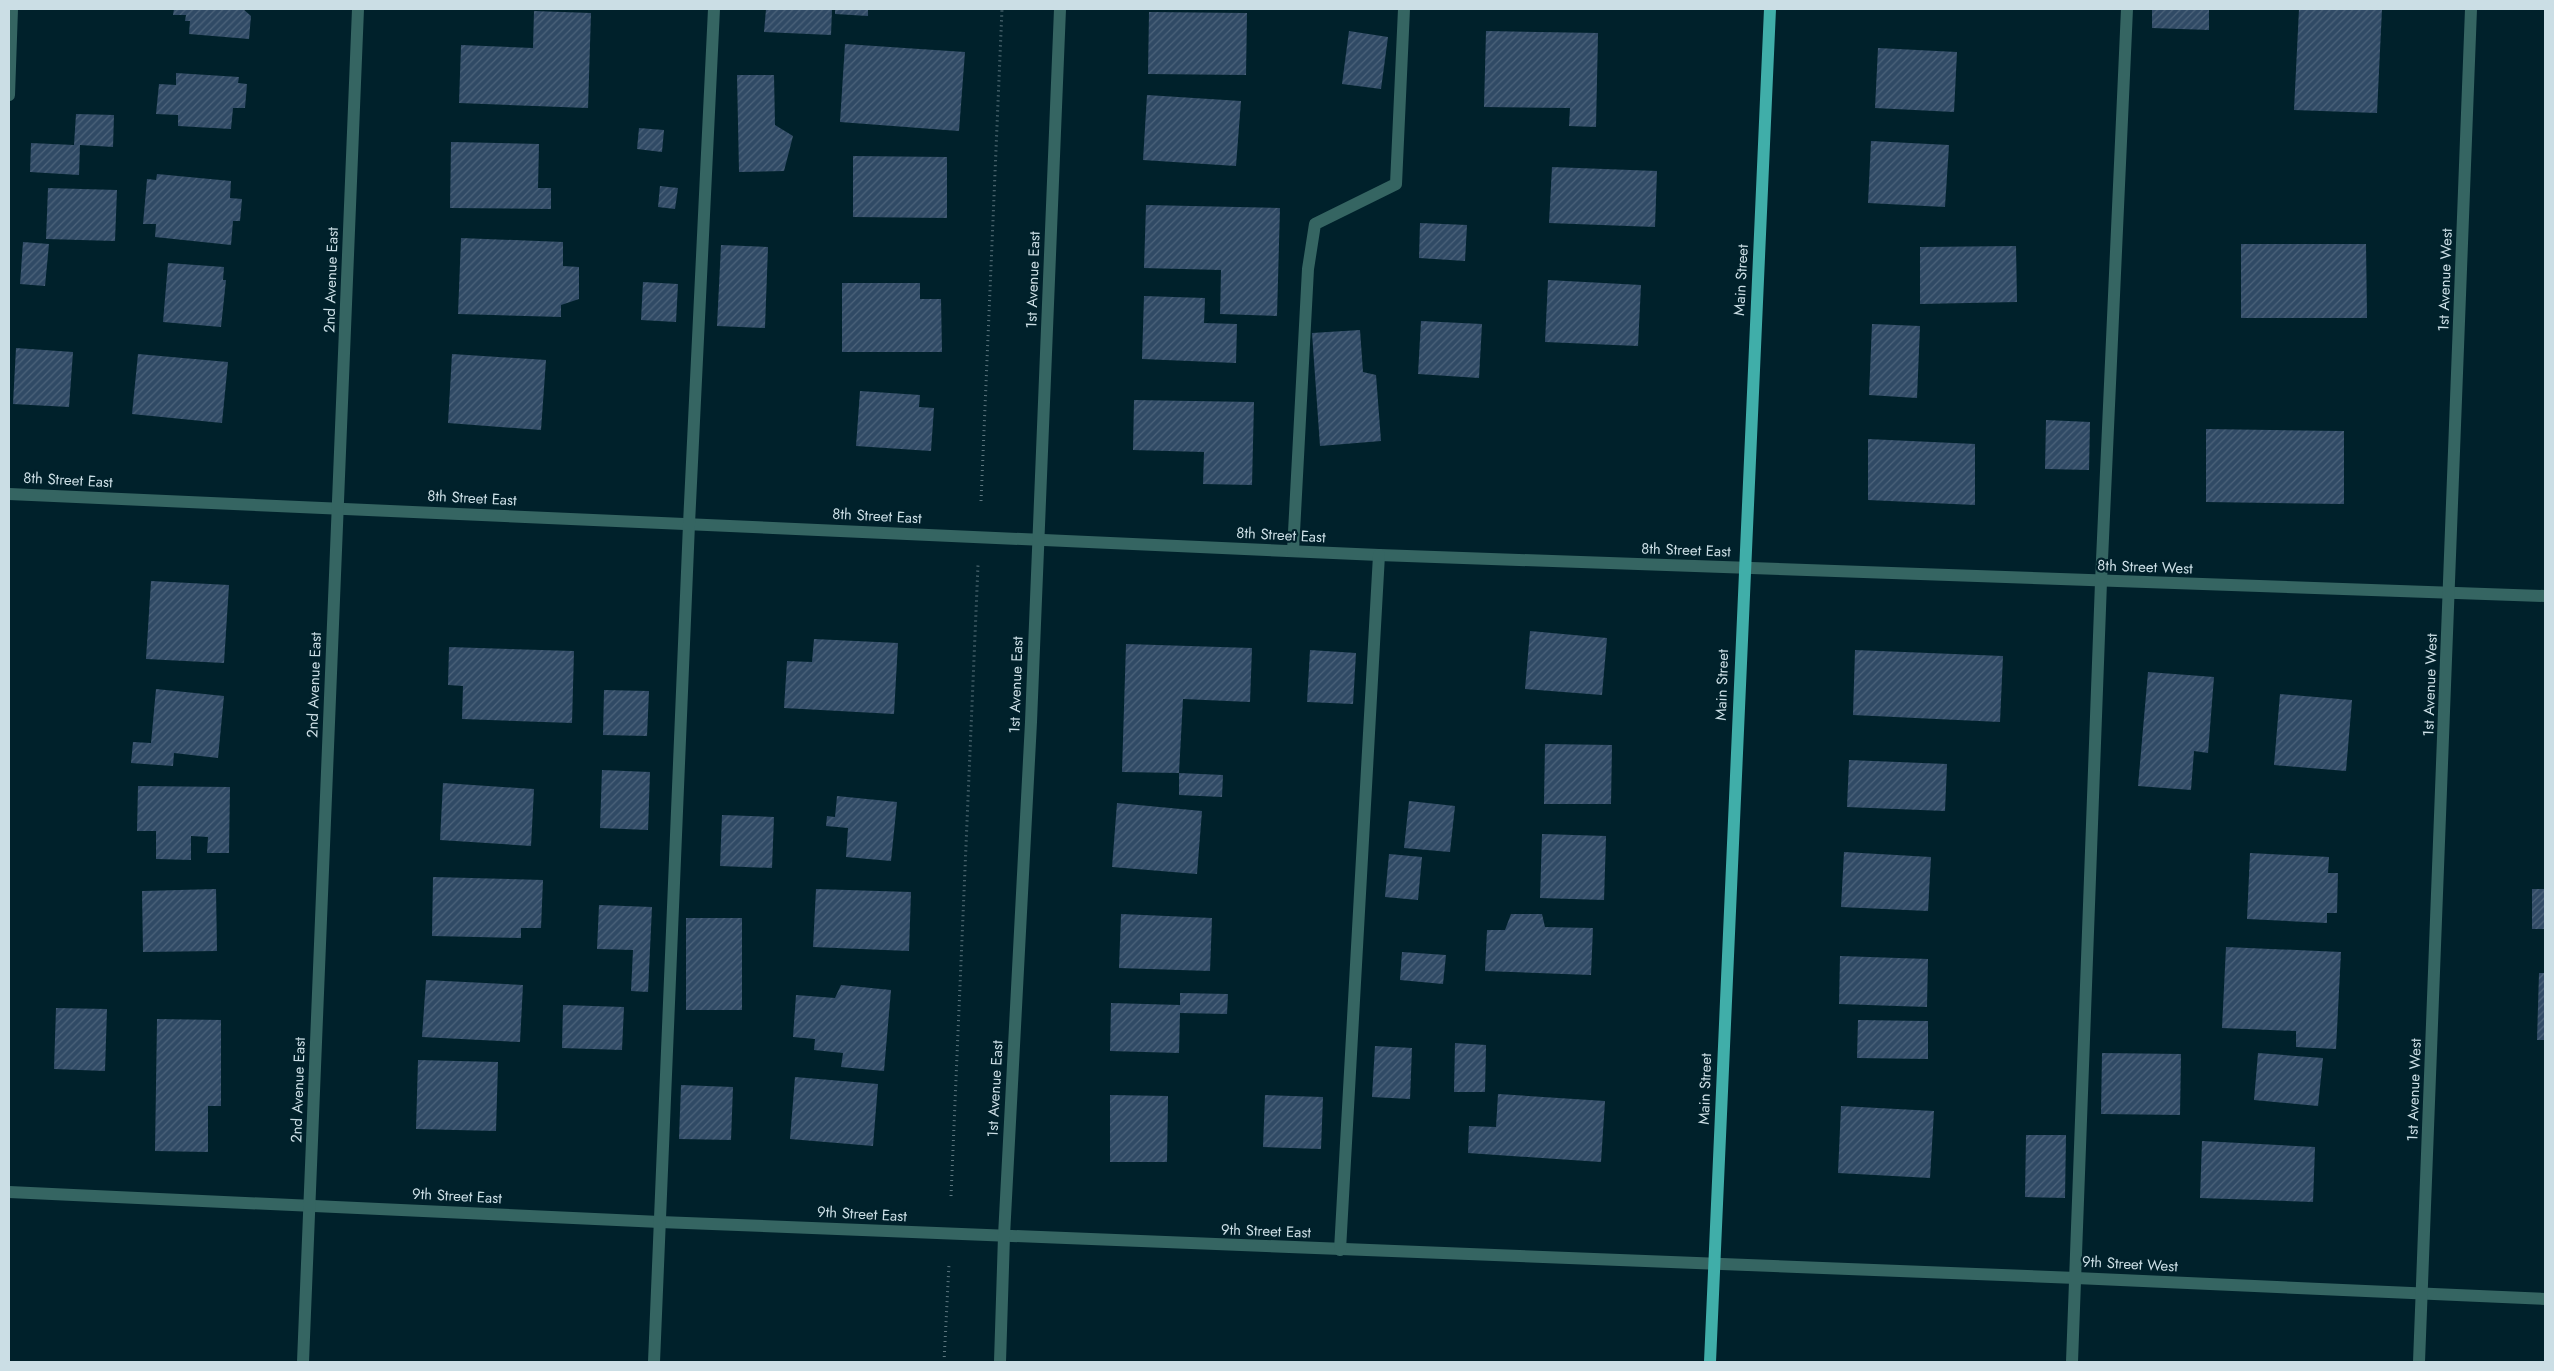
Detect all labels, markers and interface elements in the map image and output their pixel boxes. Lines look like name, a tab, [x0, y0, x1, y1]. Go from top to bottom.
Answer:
street label: 2nd Avenue East	[318, 226, 344, 333]
street label: 1st Avenue West	[2432, 228, 2458, 332]
street label: 1st Avenue East	[1020, 231, 1046, 329]
street label: Main Street	[1728, 243, 1754, 316]
street label: 8th Street East	[23, 467, 114, 493]
street label: 8th Street East	[427, 485, 518, 511]
street label: 8th Street East	[832, 503, 923, 529]
street label: 8th Street East	[1236, 522, 1327, 548]
street label: 8th Street East	[1641, 537, 1732, 563]
street label: 8th Street West	[2097, 554, 2193, 580]
street label: 2nd Avenue East	[301, 631, 327, 738]
street label: 1st Avenue West	[2417, 633, 2443, 737]
street label: 1st Avenue East	[1003, 636, 1029, 734]
street label: Main Street	[1710, 649, 1734, 721]
street label: 2nd Avenue East	[285, 1036, 311, 1143]
street label: 1st Avenue West	[2401, 1038, 2427, 1142]
street label: 1st Avenue East	[981, 1039, 1009, 1138]
street label: Main Street	[1693, 1053, 1717, 1125]
street label: 9th Street East	[411, 1183, 503, 1209]
street label: 9th Street East	[816, 1201, 908, 1227]
street label: 9th Street East	[1221, 1218, 1312, 1244]
street label: 9th Street West	[2082, 1251, 2179, 1278]

